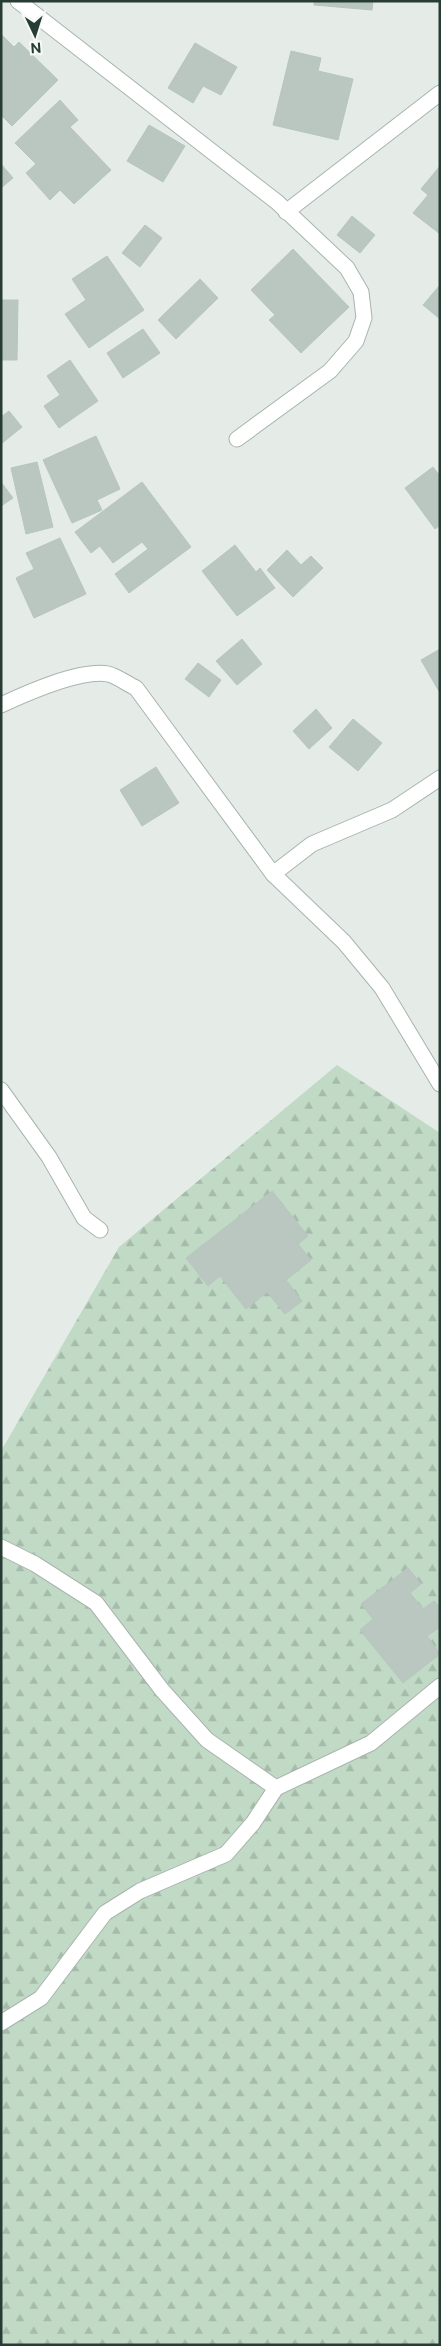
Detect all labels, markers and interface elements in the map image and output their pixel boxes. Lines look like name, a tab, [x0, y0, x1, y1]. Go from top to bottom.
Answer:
north arrow	[10, 10, 60, 60]
text: N	[30, 40, 42, 56]

